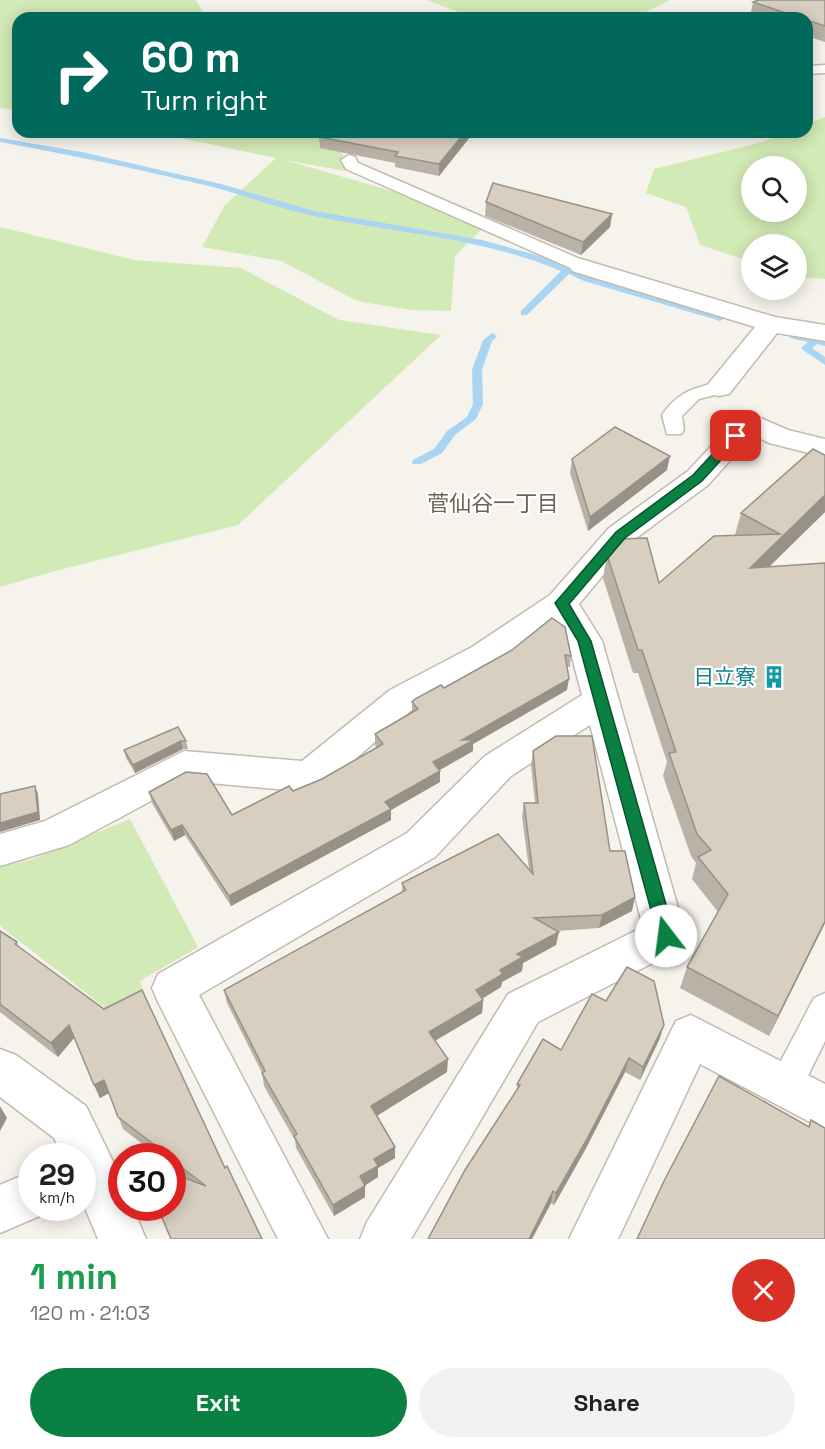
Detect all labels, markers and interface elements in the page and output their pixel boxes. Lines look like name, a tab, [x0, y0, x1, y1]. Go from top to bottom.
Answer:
text: 60 m	[141, 31, 241, 84]
icon: right	[42, 36, 120, 114]
text: Turn right	[141, 83, 268, 118]
map controls	[741, 156, 807, 300]
button: search	[741, 156, 807, 222]
button: layers	[741, 234, 807, 300]
pin	[710, 410, 761, 461]
icon: arrive	[719, 419, 752, 452]
district label: 菅仙谷一丁目	[427, 489, 559, 517]
place label: 日立寮	[693, 663, 756, 690]
building icon: 日立寮	[761, 664, 787, 690]
position arrow	[634, 904, 698, 968]
speed limit sign: 30	[108, 1143, 186, 1221]
text: 29	[39, 1155, 75, 1194]
text: km/h	[39, 1188, 75, 1207]
text: 1 min	[30, 1254, 118, 1300]
button: close	[732, 1259, 795, 1322]
text: 120 m · 21:03	[30, 1300, 150, 1326]
button: Exit	[30, 1368, 407, 1437]
button: Share	[419, 1368, 795, 1437]

